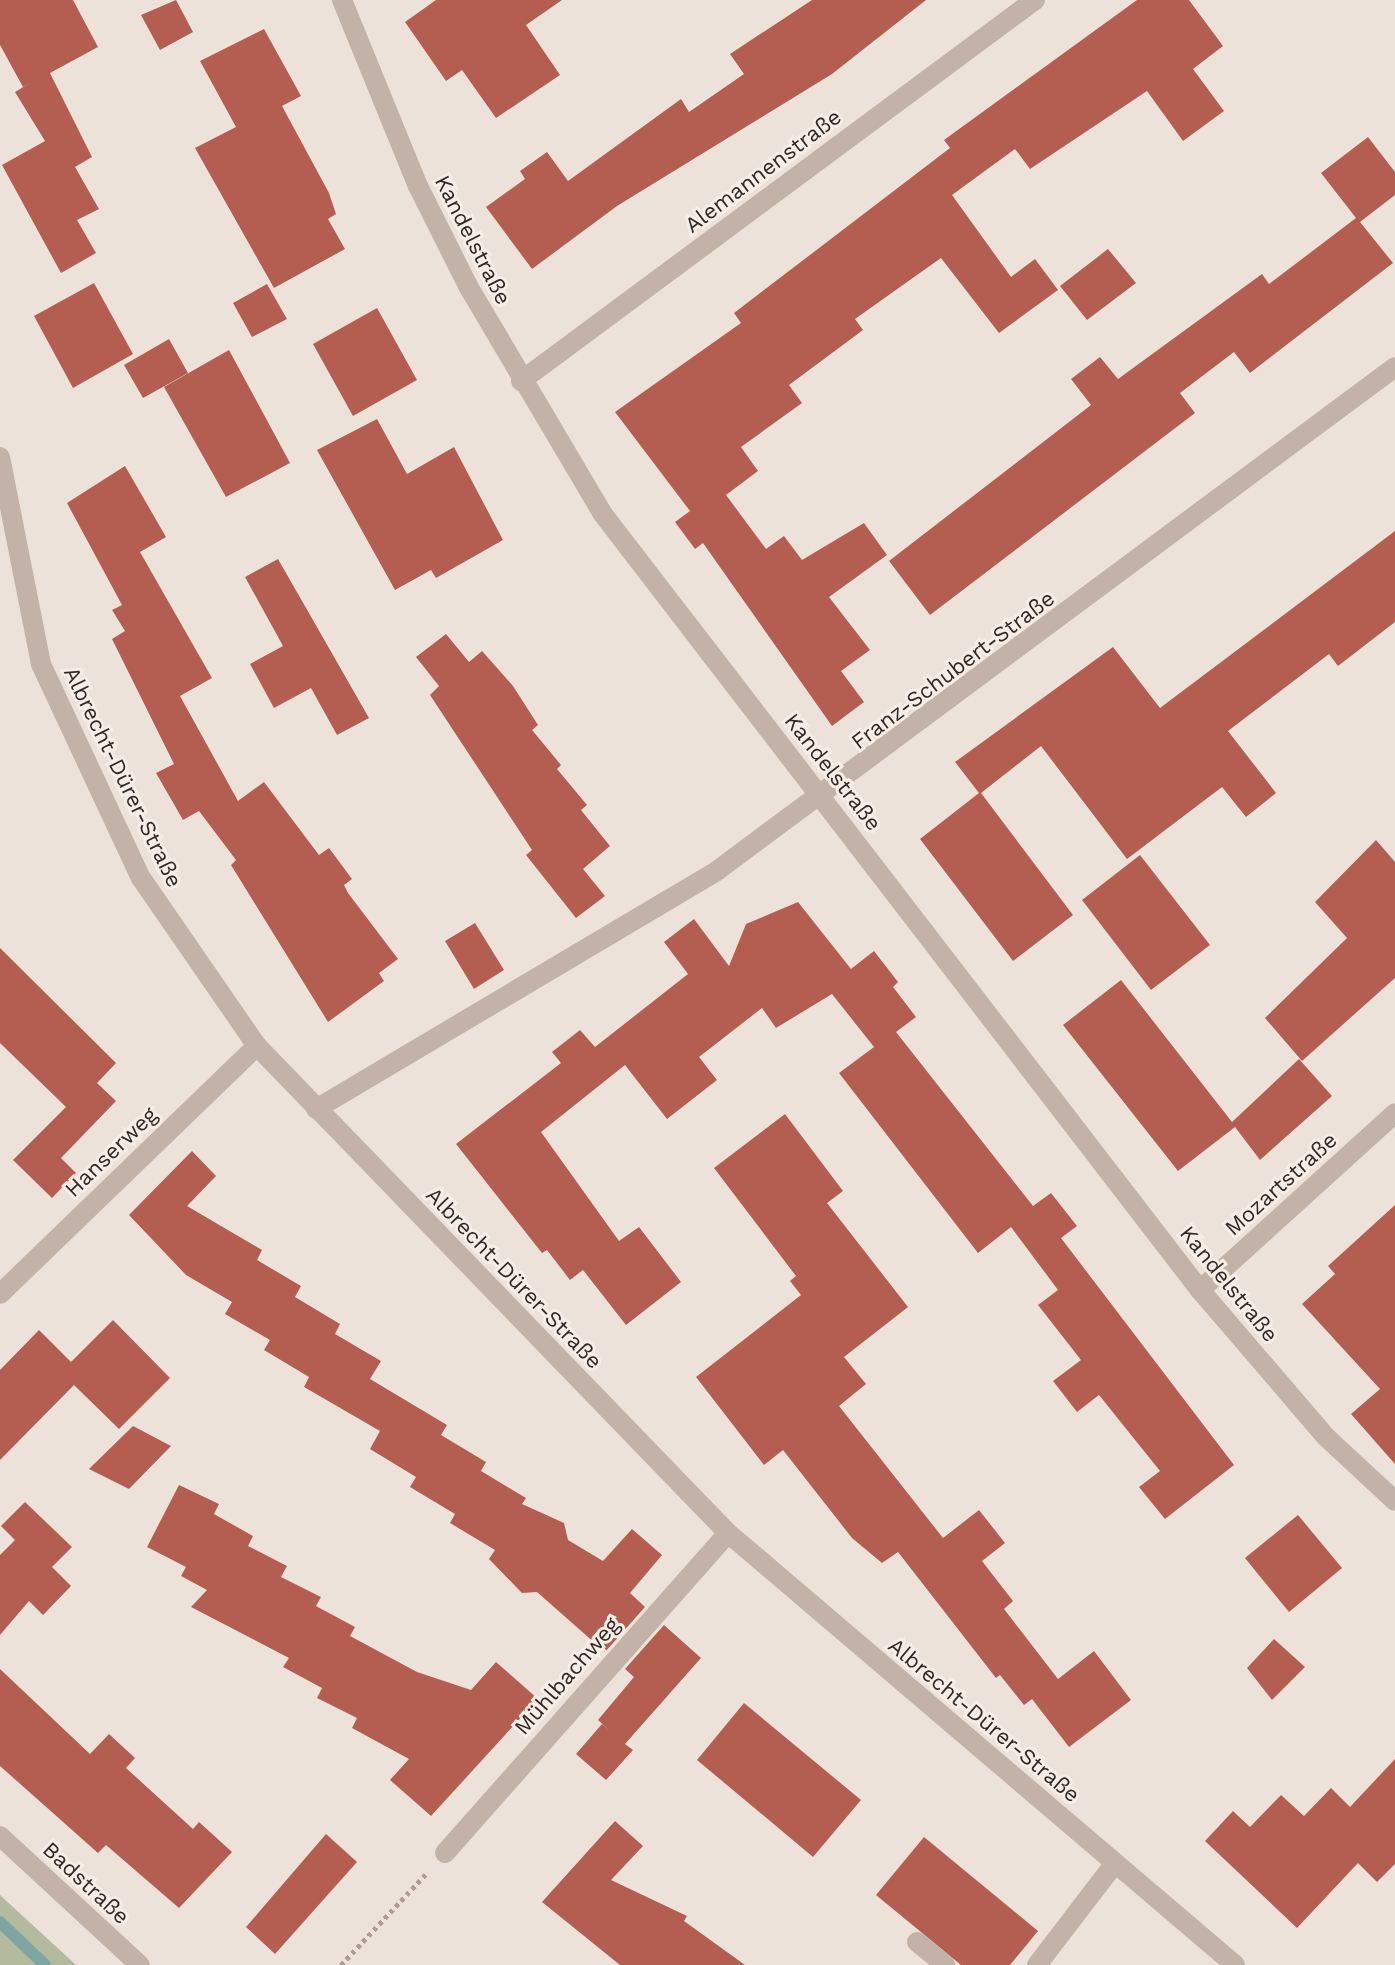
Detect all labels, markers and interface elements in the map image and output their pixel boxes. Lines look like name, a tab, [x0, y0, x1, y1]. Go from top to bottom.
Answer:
street label: Alemannenstraße	[680, 104, 846, 238]
street label: Kandelstraße	[429, 171, 517, 309]
street label: Franz-Schubert-Straße	[846, 585, 1060, 755]
street label: Albrecht-Dürer-Straße	[58, 663, 188, 891]
street label: Kandelstraße	[779, 708, 887, 836]
street label: Hanserweg	[59, 1102, 163, 1202]
street label: Mozartstraße	[1220, 1127, 1342, 1241]
street label: Albrecht-Dürer-Straße	[421, 1182, 607, 1374]
street label: Kandelstraße	[1174, 1221, 1284, 1347]
street label: Mühlbachweg	[509, 1612, 625, 1740]
street label: Albrecht-Dürer-Straße	[883, 1632, 1085, 1808]
street label: Badstraße	[37, 1836, 135, 1930]

